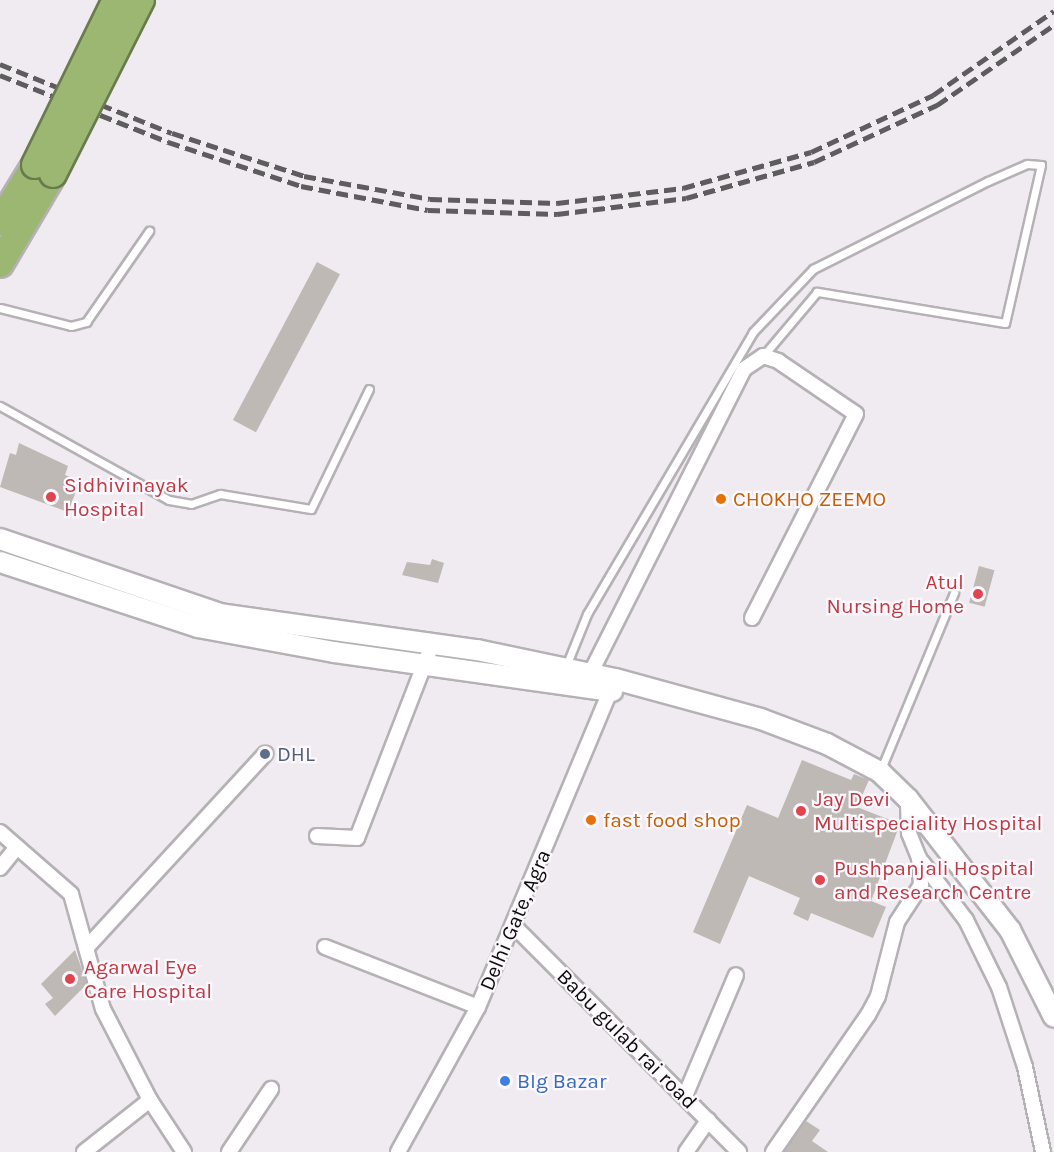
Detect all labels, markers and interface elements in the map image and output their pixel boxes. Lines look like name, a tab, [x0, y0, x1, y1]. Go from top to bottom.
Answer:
place label: Sidhivinayak Hospital	[64, 472, 189, 522]
place label: CHOKHO ZEEMO	[733, 486, 886, 512]
marker: Sidhivinayak Hospital	[42, 488, 60, 506]
marker: CHOKHO ZEEMO	[714, 492, 728, 506]
place label: Atul Nursing Home	[827, 569, 964, 619]
marker: Atul Nursing Home	[969, 585, 987, 603]
place label: DHL	[277, 741, 315, 767]
marker: DHL	[258, 747, 272, 761]
place label: Jay Devi Multispeciality Hospital	[814, 786, 1043, 836]
marker: Jay Devi Multispeciality Hospital	[792, 802, 810, 820]
place label: fast food shop	[603, 807, 741, 833]
marker: fast food shop	[584, 813, 598, 827]
street label: Delhi Gate, Agra	[474, 846, 556, 994]
place label: Pushpanjali Hospital and Research Centre	[834, 855, 1034, 905]
marker: Pushpanjali Hospital and Research Centre	[811, 871, 829, 889]
place label: Agarwal Eye Care Hospital	[84, 954, 212, 1004]
street label: Babu gulab rai road	[552, 964, 702, 1114]
marker: Agarwal Eye Care Hospital	[61, 970, 79, 988]
place label: BIg Bazar	[517, 1068, 607, 1094]
marker: BIg Bazar	[498, 1074, 512, 1088]

